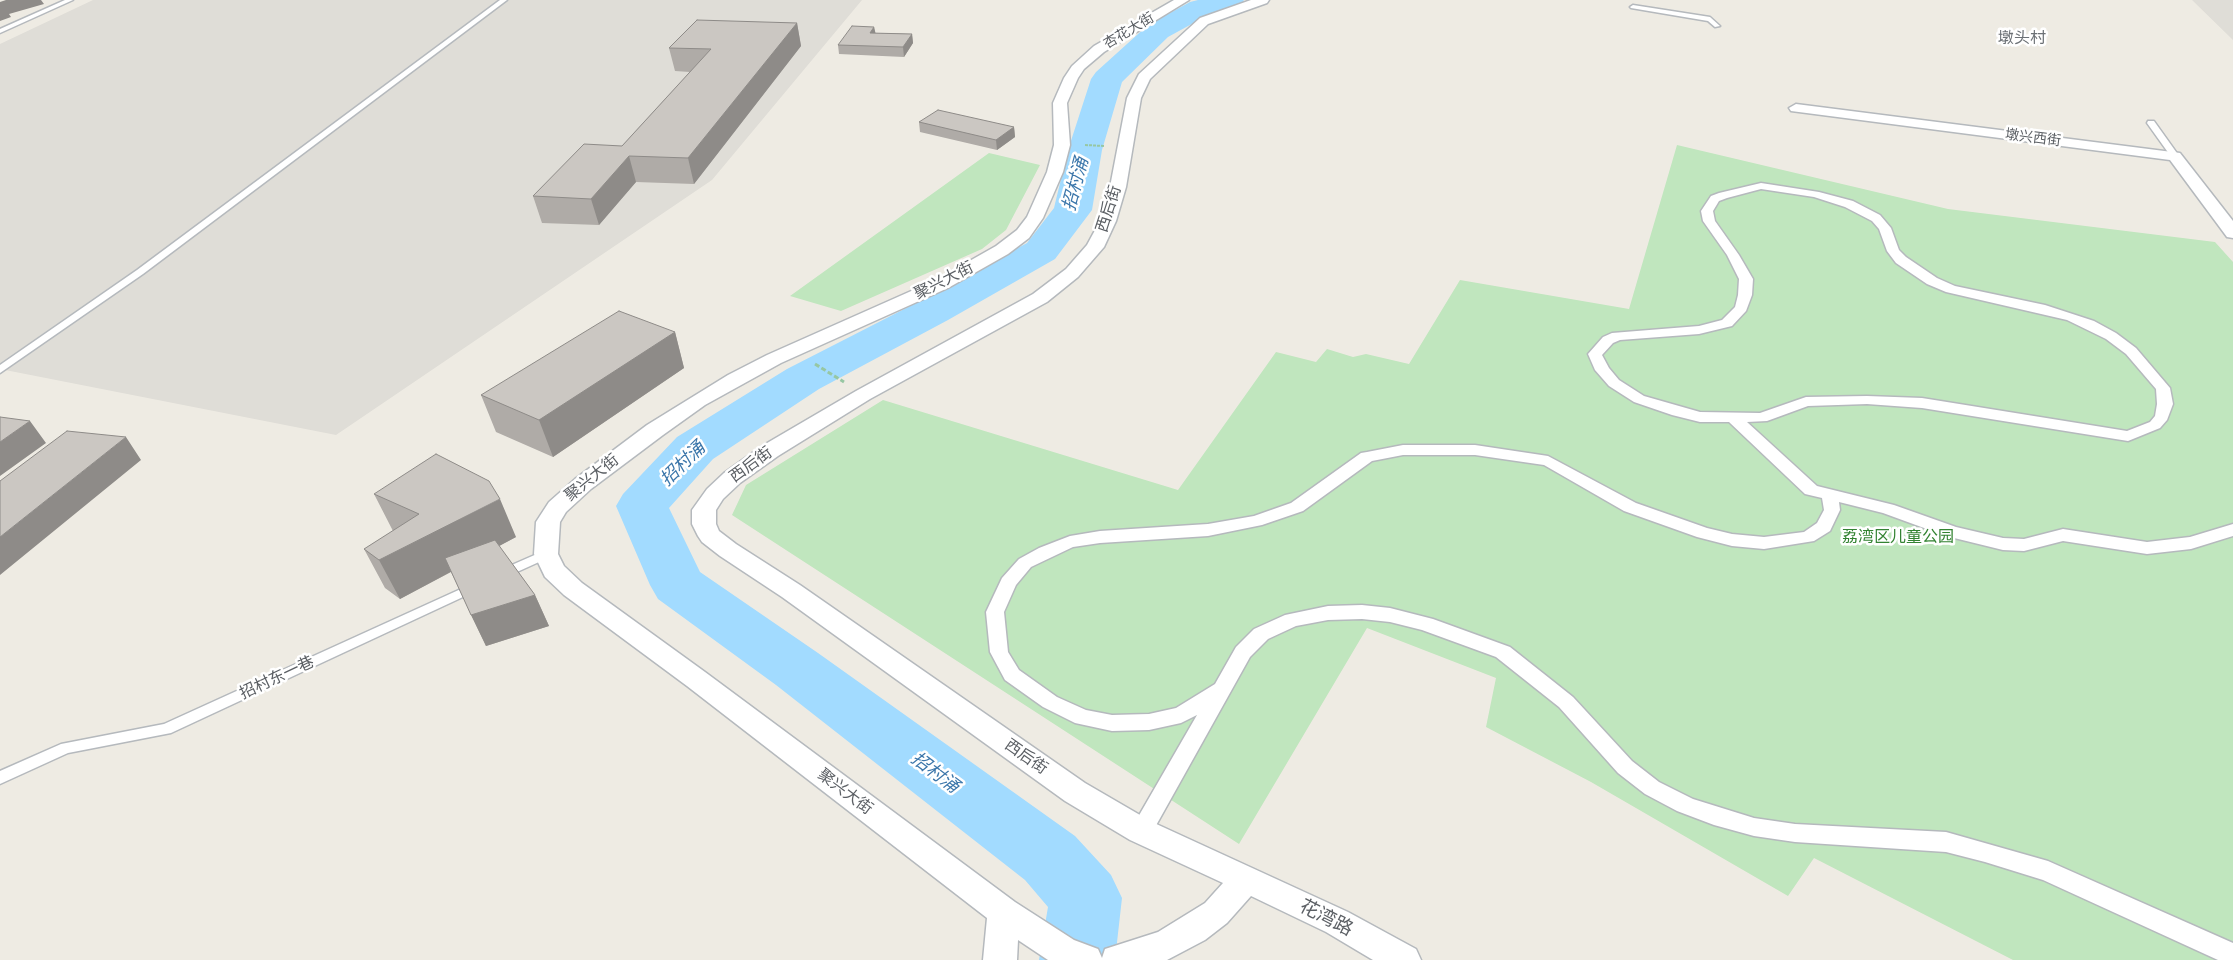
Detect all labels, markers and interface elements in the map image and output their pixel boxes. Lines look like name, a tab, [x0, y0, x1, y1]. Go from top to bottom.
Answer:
street label: 杏花大街	[1101, 9, 1157, 53]
district label: 墩头村	[1998, 28, 2046, 48]
street label: 墩兴西街	[2004, 126, 2062, 150]
water label: 招村涌	[1059, 155, 1093, 213]
street label: 西后街	[1092, 183, 1126, 235]
street label: 聚兴大街	[911, 258, 977, 304]
water label: 招村涌	[656, 437, 710, 491]
street label: 西后街	[726, 443, 776, 487]
street label: 聚兴大街	[561, 450, 623, 506]
park label: 荔湾区儿童公园	[1842, 527, 1954, 547]
street label: 招村东一巷	[237, 652, 317, 704]
street label: 西后街	[1001, 735, 1051, 779]
water label: 招村涌	[907, 748, 963, 798]
street label: 聚兴大街	[814, 765, 876, 819]
street label: 花湾路	[1295, 895, 1357, 941]

